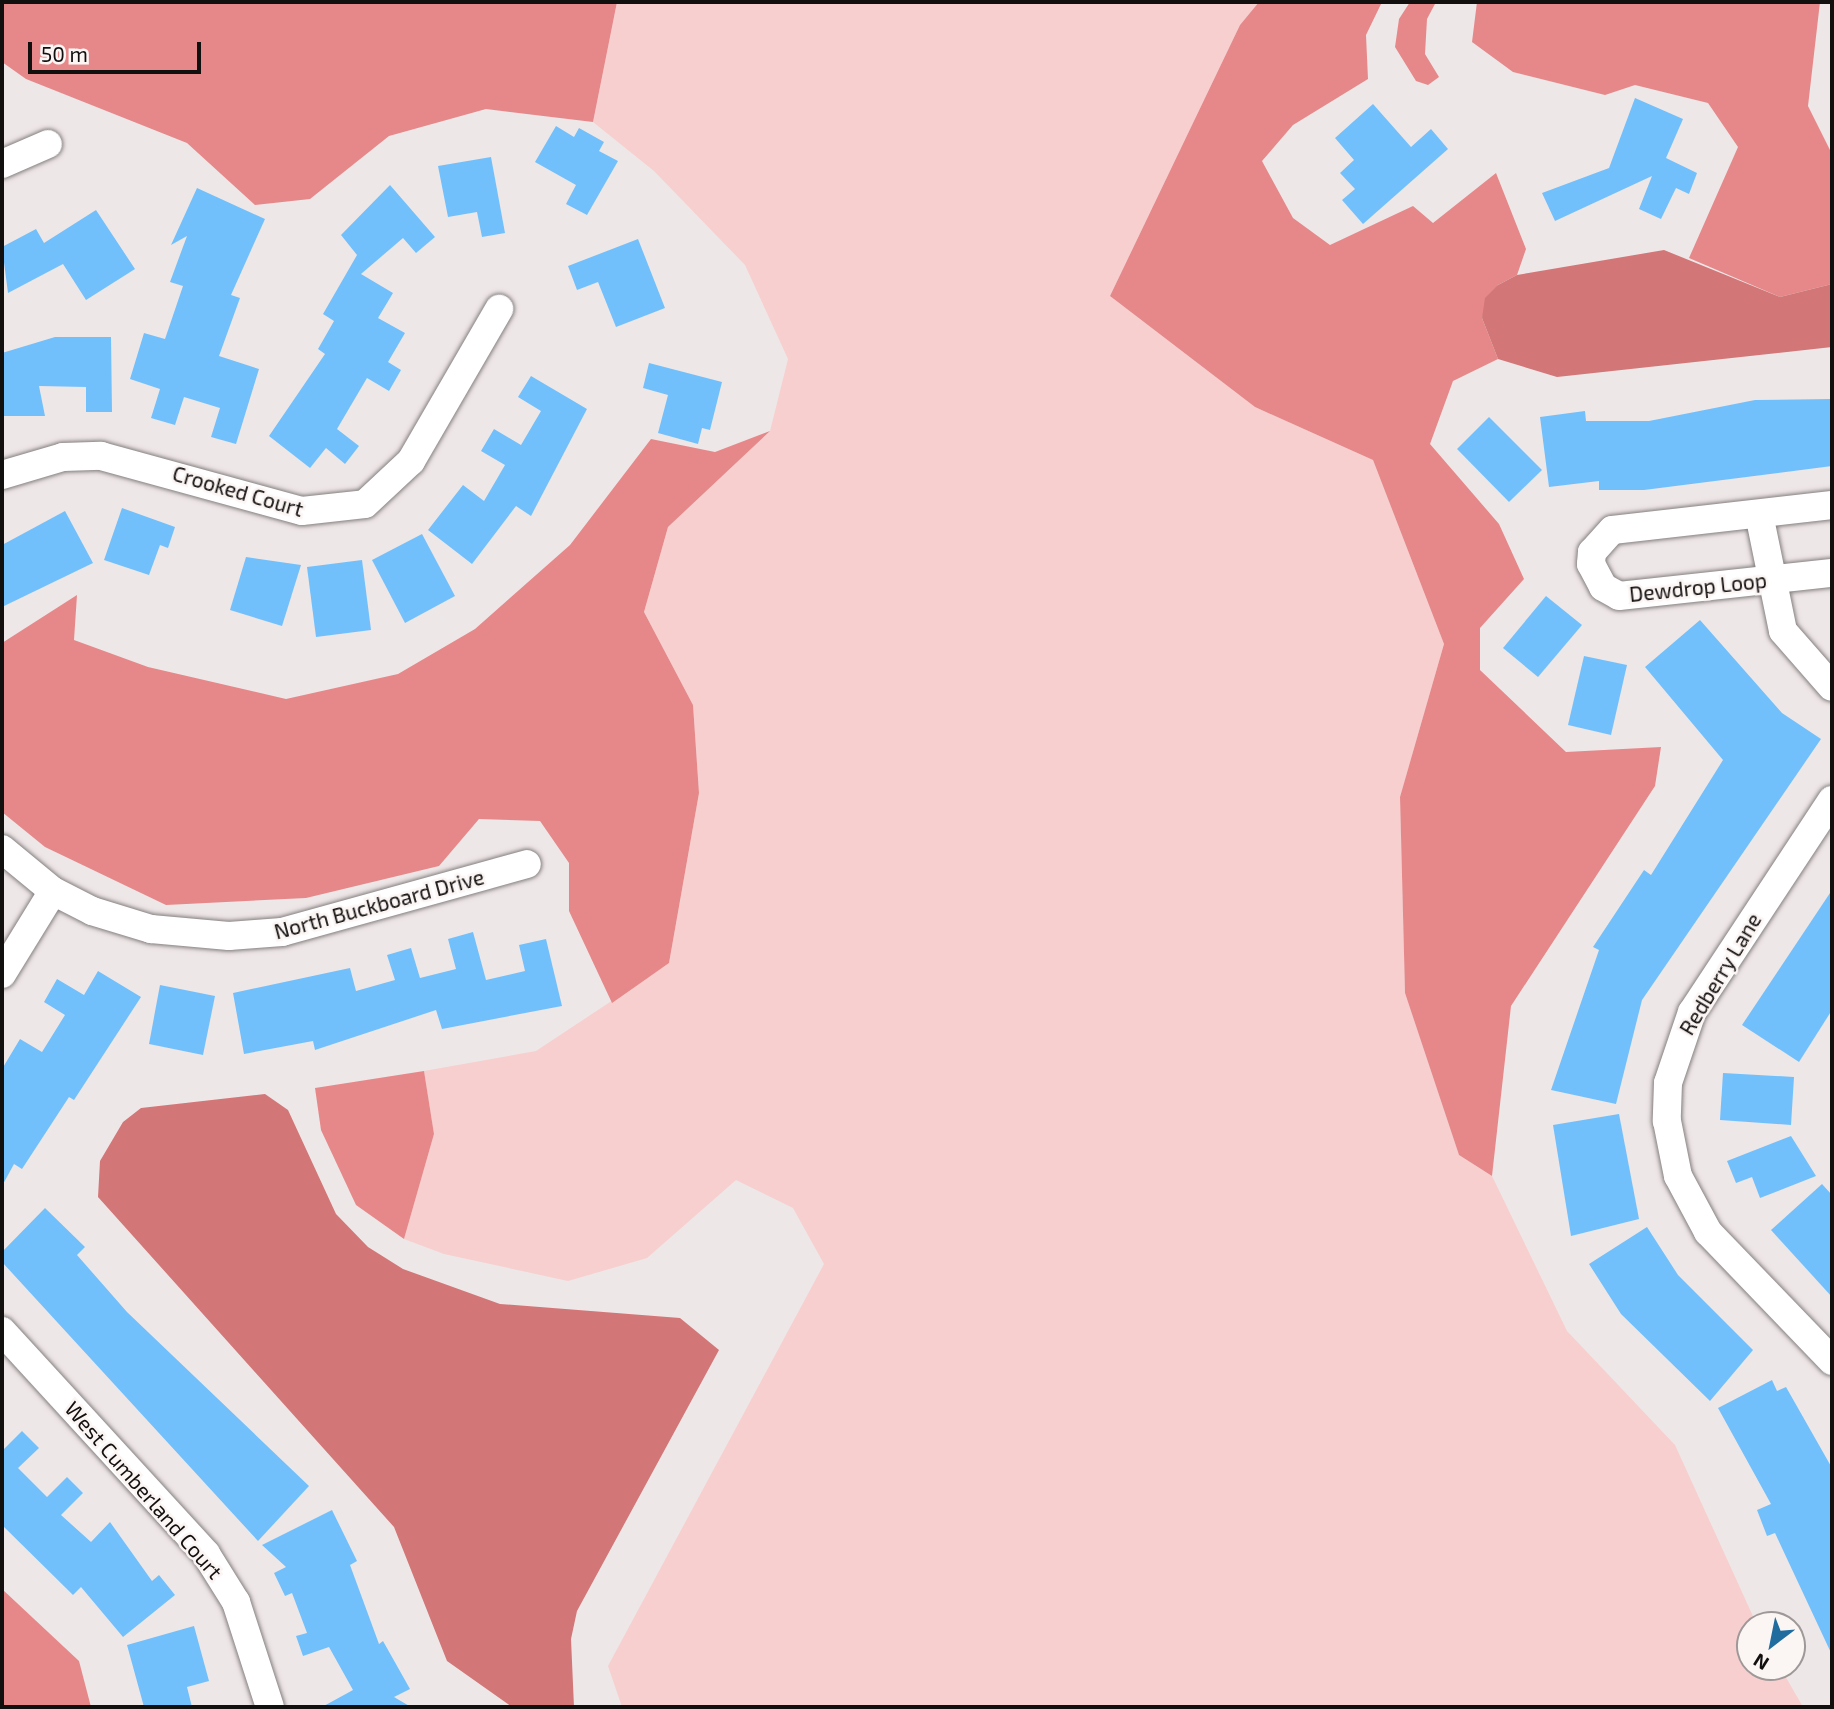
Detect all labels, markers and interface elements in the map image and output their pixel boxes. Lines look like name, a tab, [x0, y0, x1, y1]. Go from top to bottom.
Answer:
scale bar	[32, 28, 205, 72]
text: 50 m	[41, 41, 88, 66]
street label: Crooked Court	[170, 460, 306, 522]
street label: Dewdrop Loop	[1628, 567, 1768, 607]
street label: North Buckboard Drive	[271, 864, 487, 944]
street label: Redberry Lane	[1674, 908, 1766, 1040]
street label: West Cumberland Court	[60, 1396, 228, 1584]
north arrow	[1736, 1611, 1806, 1681]
text: N	[1749, 1649, 1773, 1676]

